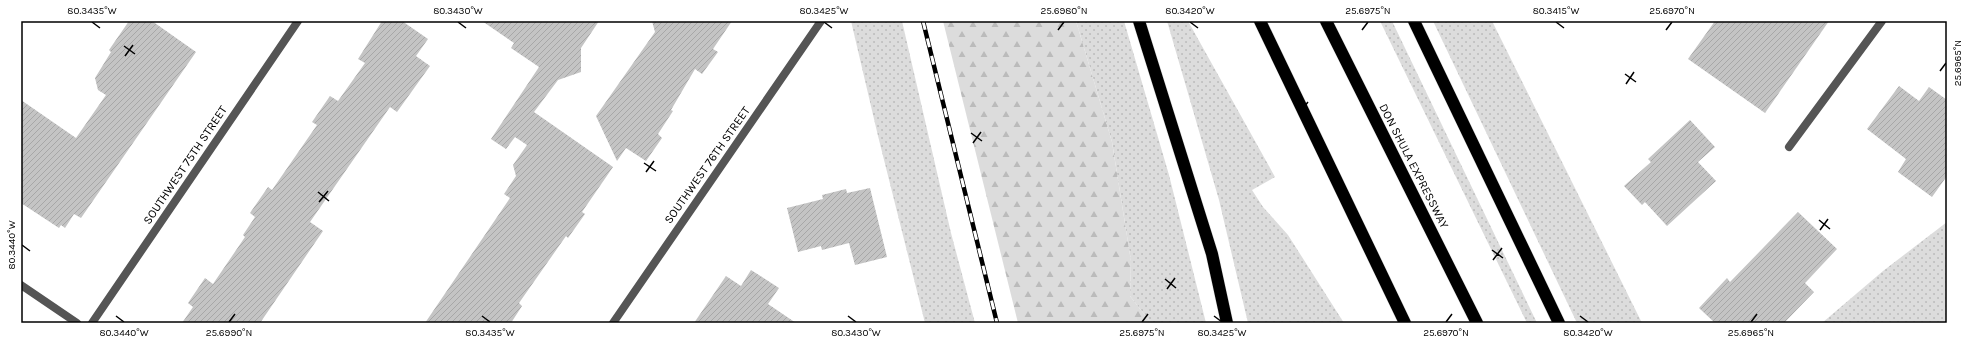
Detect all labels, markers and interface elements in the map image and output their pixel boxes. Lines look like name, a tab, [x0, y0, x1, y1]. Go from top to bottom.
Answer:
text: 80.3435°W	[67, 5, 117, 17]
text: 80.3430°W	[433, 5, 483, 17]
text: 80.3425°W	[799, 5, 849, 17]
text: 25.6980°N	[1040, 5, 1088, 17]
text: 80.3420°W	[1165, 5, 1215, 17]
text: 25.6975°N	[1345, 5, 1391, 17]
text: 80.3415°W	[1533, 5, 1579, 17]
text: 25.6970°N	[1649, 5, 1695, 17]
text: 25.6965°N	[1952, 40, 1964, 86]
street label: DON SHULA EXPRESSWAY	[1376, 101, 1452, 231]
street label: SOUTHWEST 75TH STREET	[140, 103, 230, 227]
street label: SOUTHWEST 76TH STREET	[661, 104, 753, 226]
text: 80.3440°W	[6, 220, 18, 270]
text: 80.3440°W	[99, 327, 149, 339]
text: 25.6990°N	[206, 327, 252, 339]
text: 80.3435°W	[465, 327, 515, 339]
text: 80.3430°W	[831, 327, 881, 339]
text: 25.6975°N	[1119, 327, 1165, 339]
text: 80.3425°W	[1197, 327, 1247, 339]
text: 25.6970°N	[1423, 327, 1469, 339]
text: 80.3420°W	[1563, 327, 1613, 339]
text: 25.6965°N	[1728, 327, 1774, 339]

